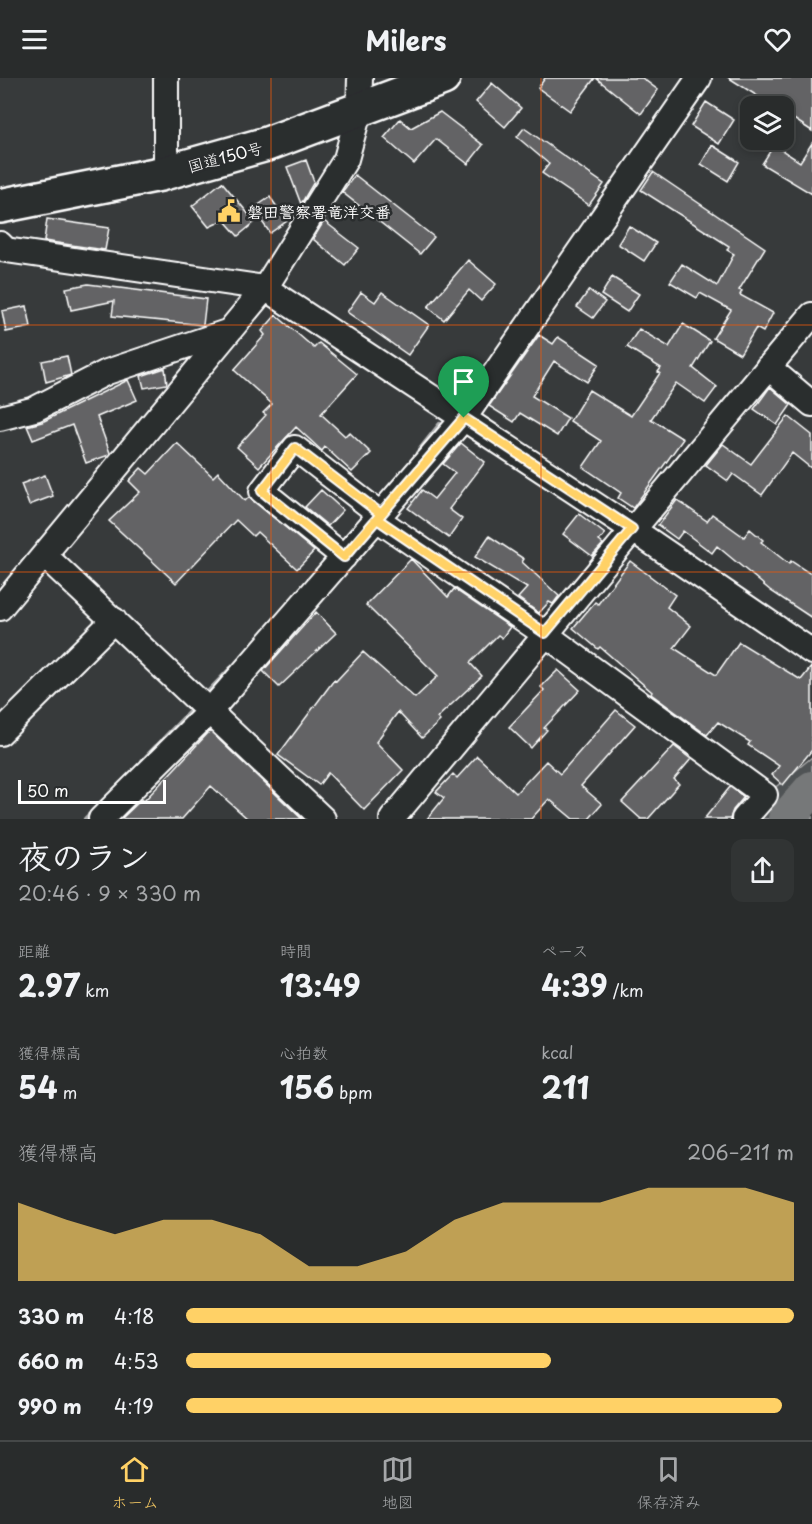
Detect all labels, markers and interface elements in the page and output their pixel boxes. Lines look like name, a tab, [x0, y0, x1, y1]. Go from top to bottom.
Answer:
text: Milers	[365, 19, 447, 60]
icon: menu	[18, 23, 51, 56]
icon: heart	[761, 23, 794, 56]
map controls	[740, 96, 794, 150]
button: layers	[740, 96, 794, 150]
street label: 国道150号	[185, 134, 265, 178]
public building icon: 磐田警察署竜洋交番	[216, 198, 242, 224]
place label: 磐田警察署竜洋交番	[247, 199, 391, 223]
pin	[438, 356, 489, 418]
icon: arrive	[447, 365, 480, 398]
scale bar	[18, 777, 166, 804]
text: 50 m	[27, 778, 68, 802]
text: 夜のラン	[18, 830, 150, 880]
button: share	[731, 839, 794, 902]
text: 20:46 · 9 × 330 m	[18, 878, 201, 908]
text: 距離	[18, 938, 50, 962]
text: 時間	[280, 938, 312, 962]
text: ペース	[541, 938, 588, 962]
text: 2.97	[18, 962, 80, 1007]
text: 13:49	[280, 962, 361, 1007]
text: 4:39	[541, 962, 608, 1007]
text: km	[80, 978, 109, 1002]
text: /km	[608, 978, 643, 1002]
text: 獲得標高	[18, 1040, 82, 1064]
text: 心拍数	[280, 1040, 328, 1064]
text: kcal	[541, 1040, 573, 1064]
text: 54	[18, 1064, 58, 1109]
text: 156	[280, 1064, 334, 1109]
text: 211	[541, 1064, 590, 1109]
text: m	[58, 1080, 77, 1104]
text: bpm	[334, 1080, 373, 1104]
text: 獲得標高	[18, 1137, 98, 1167]
text: 206–211 m	[687, 1137, 794, 1167]
text: 330 m	[18, 1301, 84, 1331]
text: 4:18	[114, 1301, 154, 1331]
text: 660 m	[18, 1346, 84, 1376]
text: 4:53	[114, 1346, 159, 1376]
text: 990 m	[18, 1391, 82, 1421]
text: 4:19	[114, 1391, 154, 1421]
tab: ホーム	[111, 1453, 159, 1513]
tab: 地図	[381, 1453, 414, 1513]
tab: 保存済み	[637, 1453, 701, 1513]

